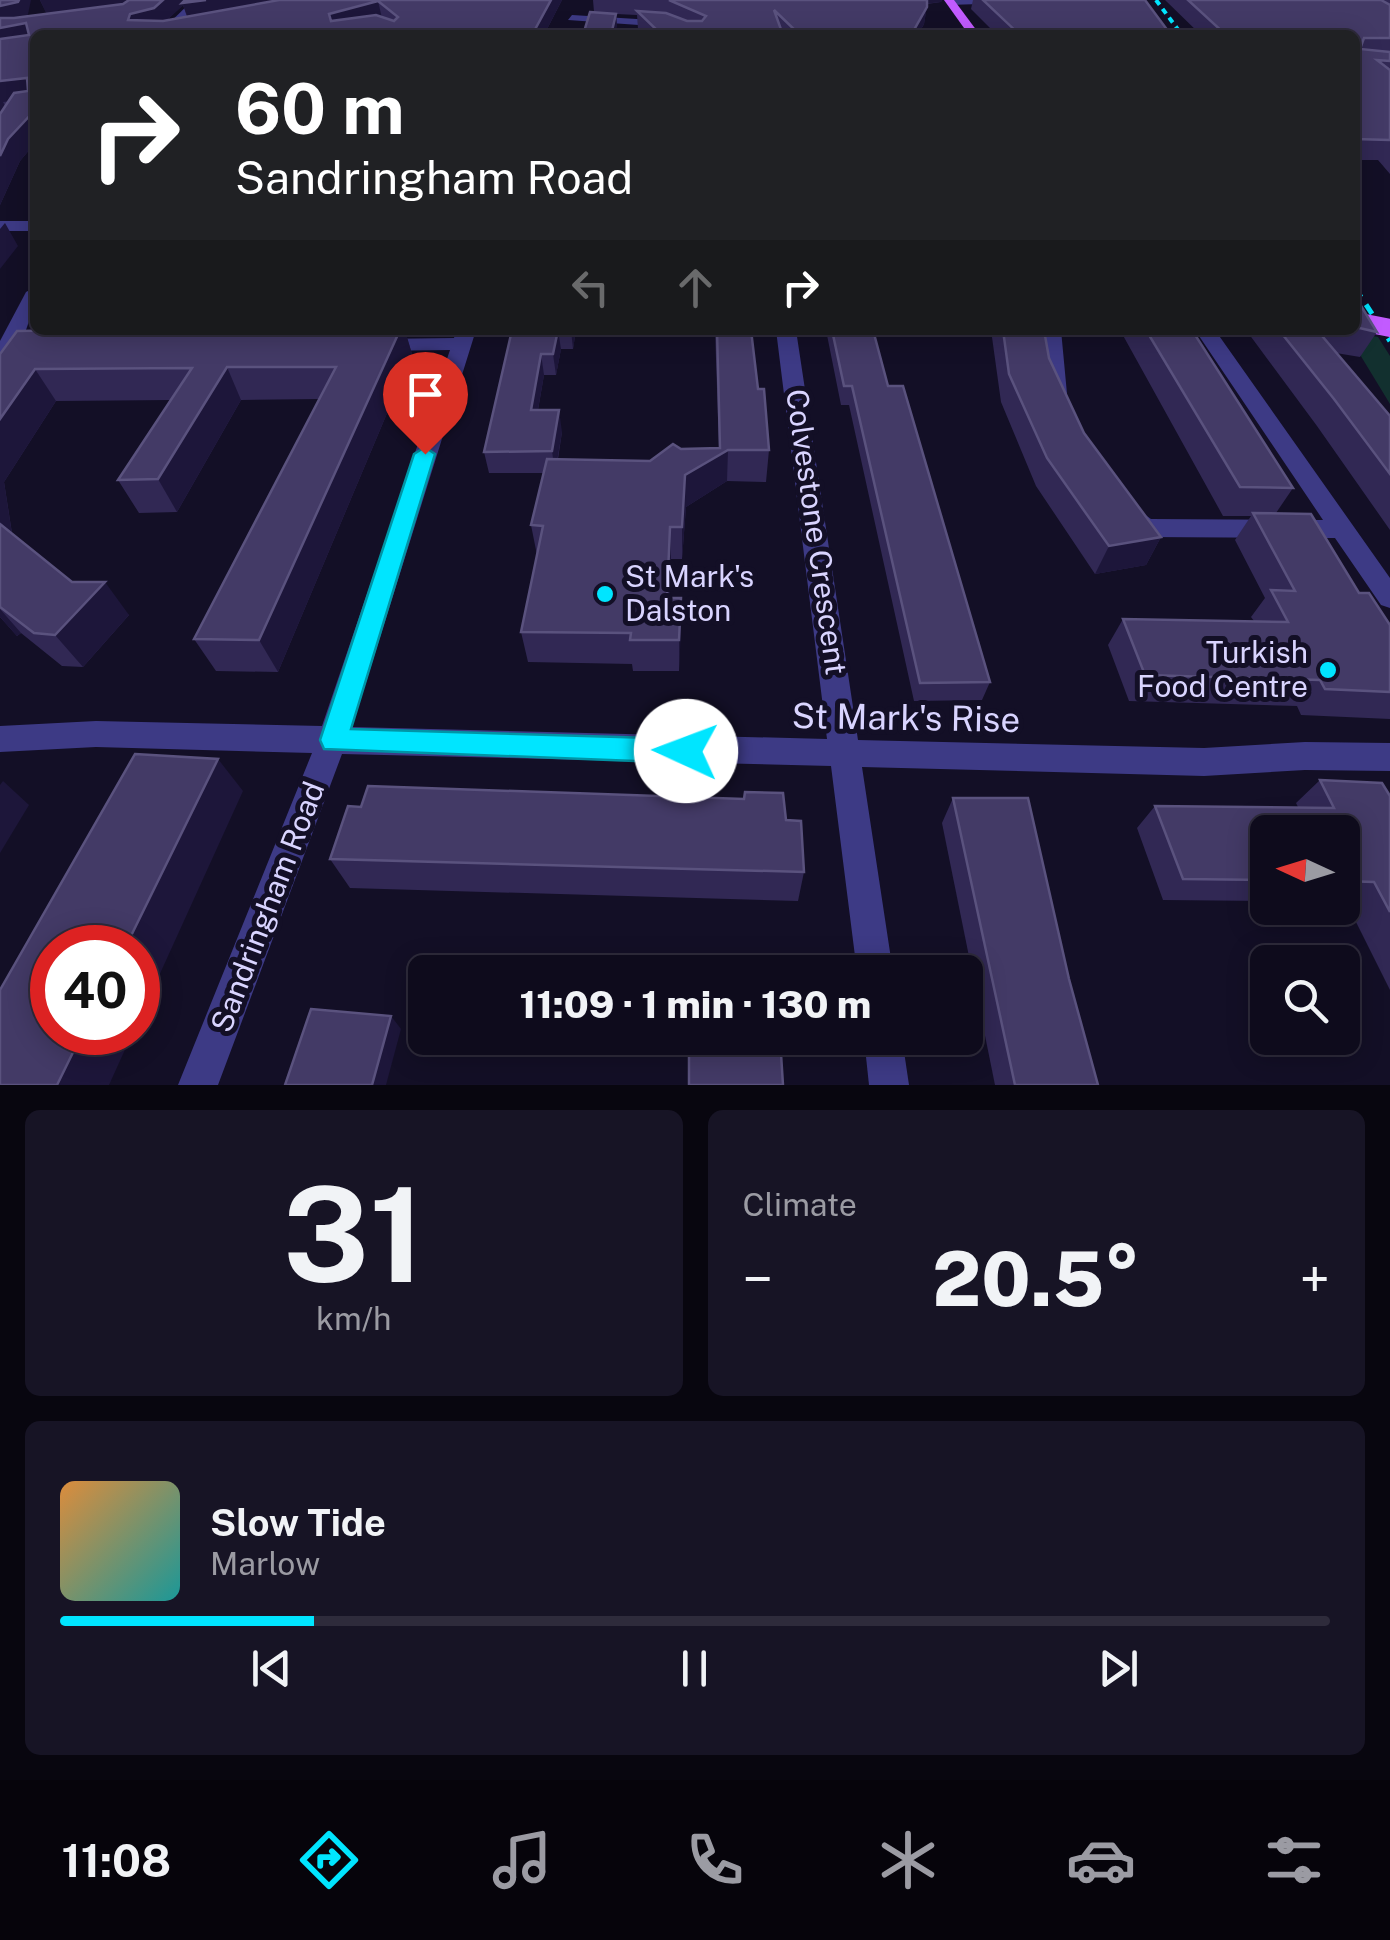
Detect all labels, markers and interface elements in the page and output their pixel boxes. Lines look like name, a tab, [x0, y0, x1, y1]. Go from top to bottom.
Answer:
text: 60 m	[235, 67, 405, 150]
icon: right	[70, 70, 200, 200]
text: Sandringham Road	[235, 151, 633, 204]
icon: left	[563, 260, 618, 315]
icon: ahead	[668, 260, 723, 315]
icon: right	[773, 260, 828, 315]
pin	[383, 352, 468, 455]
icon: arrive	[398, 367, 453, 422]
street label: Colvestone Crescent	[779, 387, 855, 677]
place label: St Mark's Dalston	[625, 558, 754, 628]
marker: St Mark's Dalston	[594, 583, 616, 605]
place label: Turkish Food Centre	[1137, 634, 1308, 704]
marker: Turkish Food Centre	[1317, 659, 1339, 681]
street label: St Mark's Rise	[791, 695, 1021, 740]
position arrow	[634, 699, 738, 803]
street label: Sandringham Road	[203, 776, 331, 1037]
north arrow	[1250, 815, 1360, 925]
map controls	[1250, 815, 1360, 1055]
speed limit sign: 40	[30, 925, 160, 1055]
button: search	[1250, 945, 1360, 1055]
text: 11:09 · 1 min · 130 m	[520, 982, 871, 1027]
text: 31	[283, 1159, 425, 1311]
text: Climate	[743, 1186, 857, 1223]
text: 20.5°	[932, 1235, 1140, 1323]
text: −	[743, 1247, 773, 1311]
text: +	[1300, 1247, 1330, 1311]
text: km/h	[316, 1300, 391, 1337]
text: Slow Tide	[210, 1500, 386, 1545]
text: Marlow	[210, 1545, 320, 1582]
icon: previous	[244, 1641, 299, 1696]
icon: pause	[667, 1641, 722, 1696]
icon: next	[1091, 1641, 1146, 1696]
icon: directions	[294, 1825, 364, 1895]
icon: music	[487, 1825, 557, 1895]
icon: phone	[680, 1825, 750, 1895]
icon: climate	[873, 1825, 943, 1895]
icon: car	[1066, 1825, 1136, 1895]
icon: filters	[1259, 1825, 1329, 1895]
text: 11:08	[61, 1834, 171, 1887]

